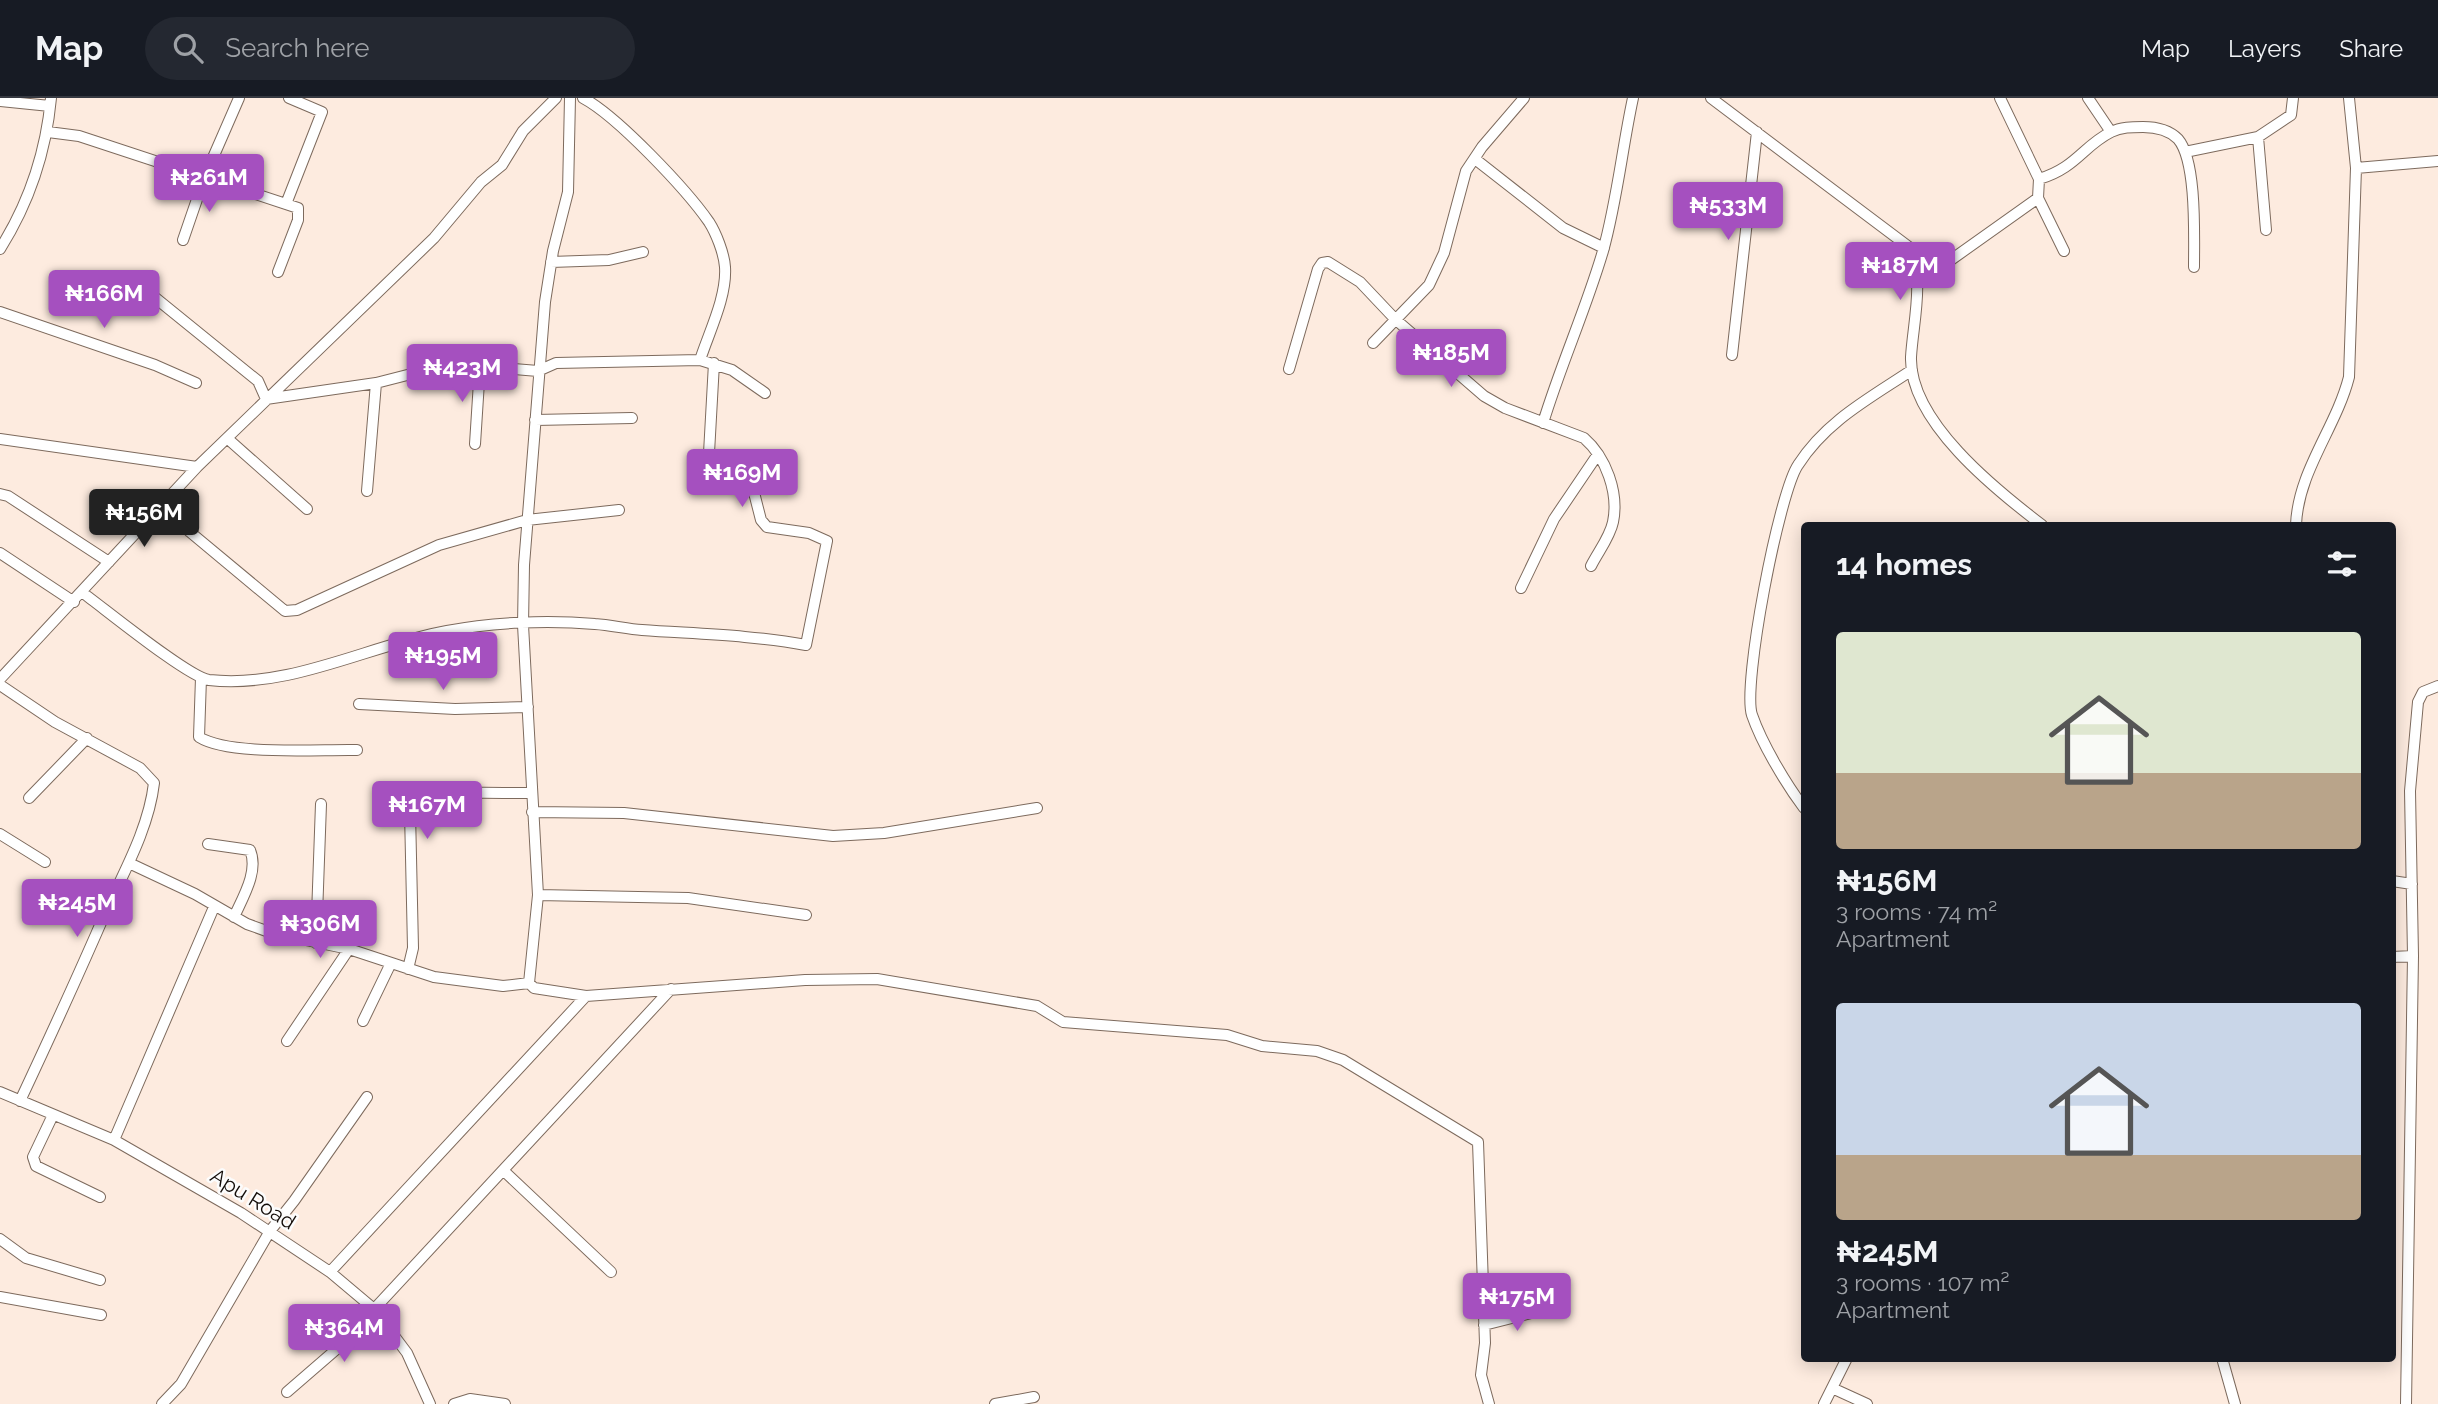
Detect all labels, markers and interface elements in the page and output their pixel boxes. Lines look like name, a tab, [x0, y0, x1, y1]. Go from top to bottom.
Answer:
search box	[145, 17, 635, 80]
text: Map	[35, 29, 103, 68]
icon: search	[169, 29, 207, 67]
text: Search here	[225, 33, 370, 63]
text: Map	[2141, 34, 2190, 63]
text: Layers	[2228, 34, 2301, 63]
text: Share	[2339, 34, 2403, 63]
pin: ₦261M	[160, 155, 258, 214]
text: ₦261M	[170, 163, 248, 190]
pin: ₦533M	[1679, 183, 1777, 242]
text: ₦533M	[1689, 191, 1767, 218]
pin: ₦187M	[1851, 242, 1949, 302]
text: ₦187M	[1861, 251, 1939, 278]
pin: ₦166M	[55, 271, 153, 330]
text: ₦166M	[65, 279, 143, 306]
pin: ₦185M	[1402, 330, 1500, 389]
text: ₦185M	[1412, 338, 1490, 365]
pin: ₦423M	[413, 344, 511, 404]
text: ₦423M	[423, 353, 501, 380]
pin: ₦169M	[693, 450, 791, 509]
text: ₦169M	[703, 458, 781, 485]
pin: ₦156M	[95, 490, 193, 549]
text: ₦156M	[105, 498, 183, 525]
icon: filters	[2323, 545, 2361, 583]
text: 14 homes	[1836, 547, 1972, 582]
pin: ₦195M	[394, 632, 492, 692]
text: ₦195M	[404, 641, 482, 668]
icon: home	[2036, 677, 2162, 803]
pin: ₦167M	[378, 782, 476, 841]
text: ₦167M	[388, 790, 466, 817]
text: ₦156M	[1836, 863, 1937, 898]
pin: ₦245M	[28, 880, 126, 939]
text: ₦245M	[38, 888, 116, 915]
text: 3 rooms · 74 m²	[1836, 898, 1997, 925]
pin: ₦306M	[271, 900, 369, 960]
text: ₦306M	[280, 909, 360, 936]
text: Apartment	[1836, 925, 1950, 952]
icon: home	[2036, 1048, 2162, 1174]
street label: Apu Road	[206, 1163, 300, 1234]
text: ₦245M	[1836, 1234, 1938, 1269]
text: 3 rooms · 107 m²	[1836, 1269, 2010, 1296]
pin: ₦175M	[1468, 1274, 1566, 1333]
text: ₦175M	[1479, 1282, 1555, 1309]
text: Apartment	[1836, 1296, 1950, 1323]
pin: ₦364M	[295, 1304, 393, 1364]
text: ₦364M	[304, 1313, 384, 1340]

